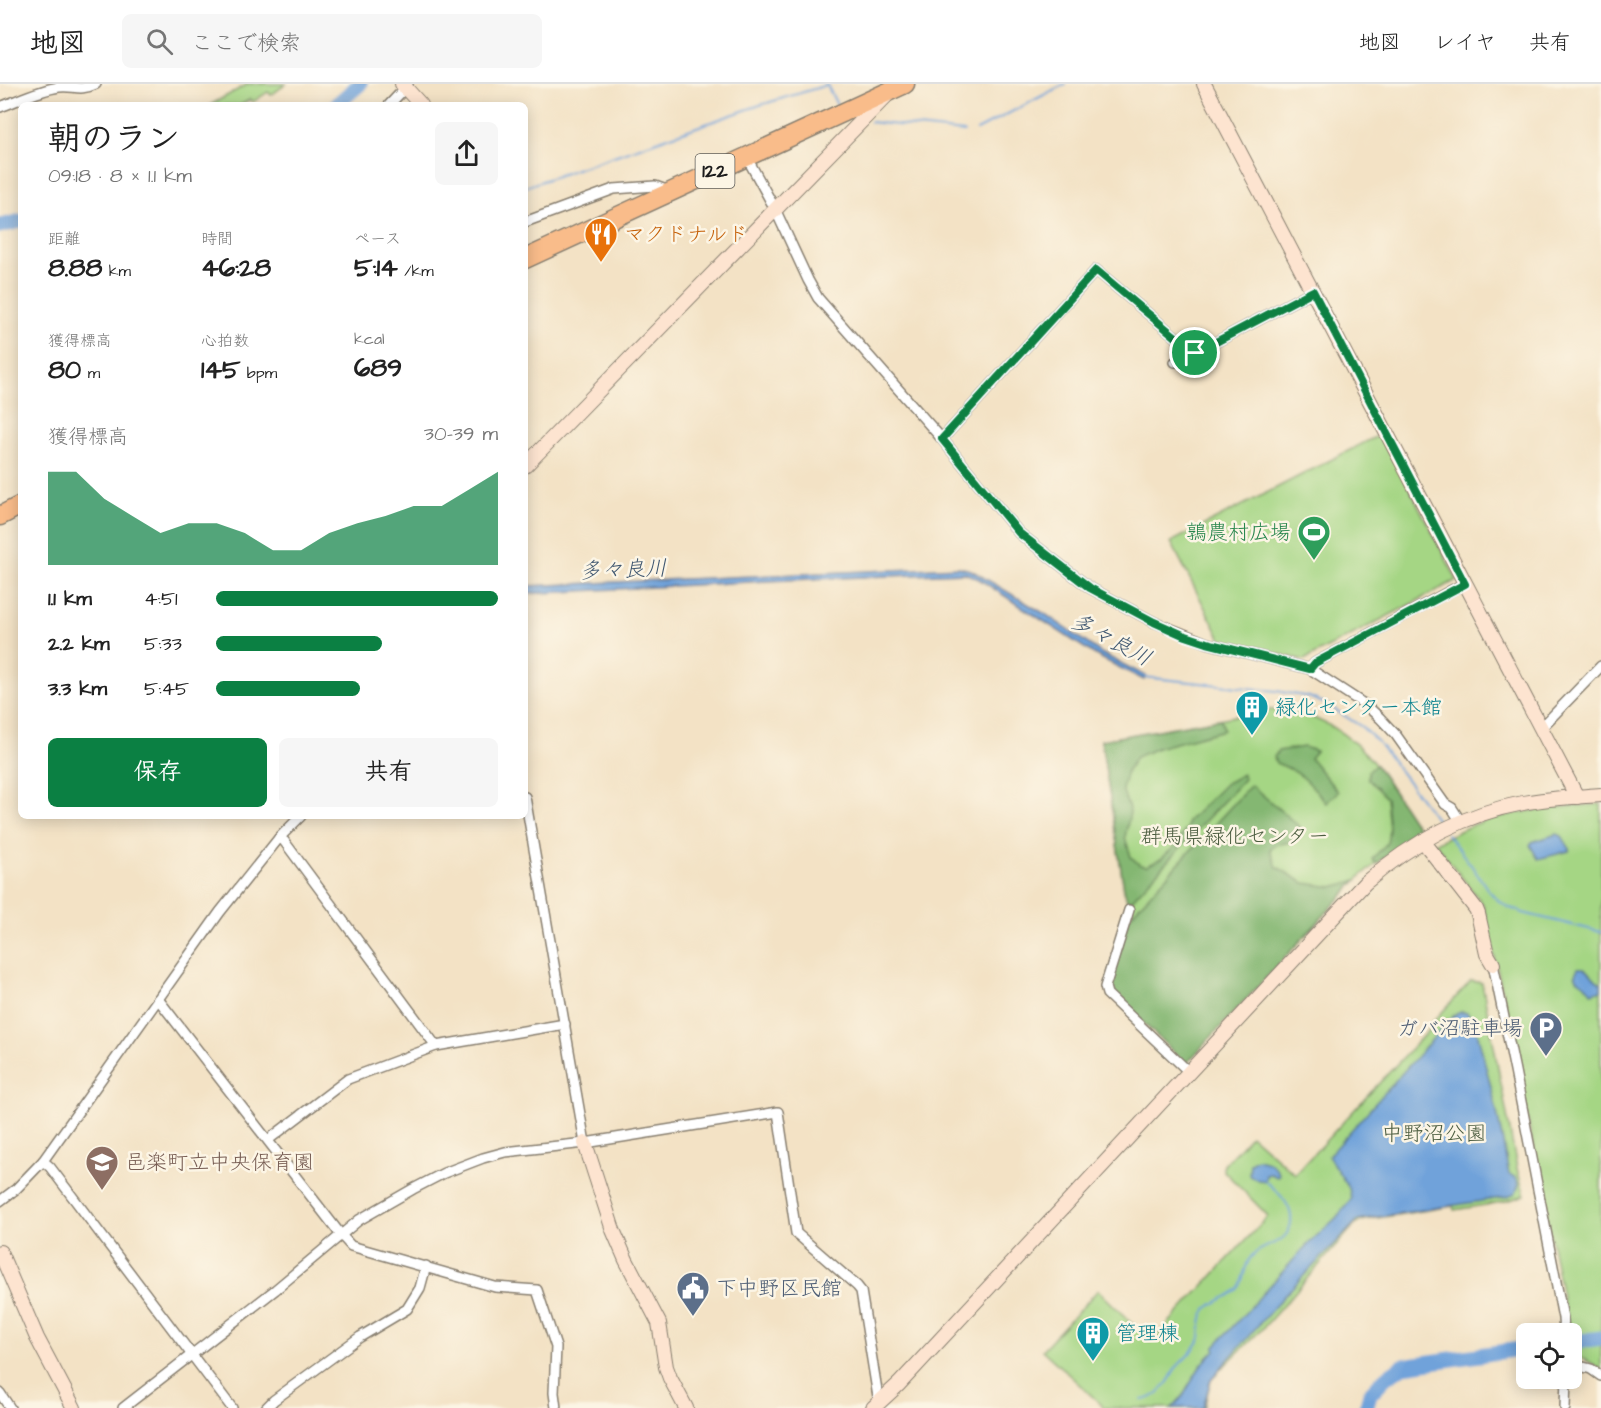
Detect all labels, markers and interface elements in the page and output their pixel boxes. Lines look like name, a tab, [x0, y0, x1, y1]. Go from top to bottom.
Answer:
search box	[122, 14, 542, 68]
text: 地図	[30, 24, 86, 63]
icon: search	[143, 25, 176, 58]
text: ここで検索	[191, 28, 301, 59]
text: 地図	[1359, 28, 1401, 57]
text: レイヤ	[1434, 28, 1496, 57]
text: 共有	[1529, 28, 1571, 57]
text: 朝のラン	[48, 116, 180, 162]
button: share	[435, 122, 498, 185]
road number: 122	[696, 154, 734, 188]
text: 09:18 · 8 × 1.1 km	[48, 162, 192, 190]
restaurant icon: マクドナルド	[583, 216, 619, 263]
place label: マクドナルド	[624, 220, 748, 249]
text: 距離	[48, 228, 80, 250]
text: 時間	[201, 228, 233, 250]
text: ペース	[354, 228, 401, 250]
text: 8.88	[48, 250, 102, 286]
text: 46:28	[201, 250, 271, 286]
text: 5:14	[354, 250, 398, 286]
text: km	[102, 260, 131, 282]
text: /km	[398, 260, 434, 282]
pin	[1169, 327, 1220, 378]
text: kcal	[354, 328, 385, 350]
text: 獲得標高	[48, 330, 112, 352]
text: 心拍数	[201, 330, 249, 352]
icon: arrive	[1178, 336, 1211, 369]
text: 689	[354, 350, 402, 386]
text: 80	[48, 352, 81, 388]
text: 145	[201, 352, 240, 388]
text: m	[81, 362, 100, 384]
text: bpm	[240, 362, 277, 384]
text: 30–39 m	[424, 420, 498, 448]
text: 獲得標高	[48, 423, 128, 451]
sports icon: 鶉農村広場	[1296, 514, 1332, 561]
place label: 鶉農村広場	[1186, 518, 1291, 547]
water label: 多々良川	[578, 553, 668, 587]
text: 1.1 km	[48, 585, 92, 613]
text: 4:51	[144, 585, 178, 613]
water label: 多々良川	[1065, 606, 1157, 674]
text: 2.2 km	[48, 630, 110, 658]
text: 5:33	[144, 630, 182, 658]
text: 3.3 km	[48, 675, 107, 703]
text: 5:45	[144, 675, 189, 703]
building icon: 緑化センター本館	[1234, 689, 1270, 736]
place label: 緑化センター本館	[1275, 693, 1442, 722]
button: 保存	[48, 738, 267, 807]
button: 共有	[279, 738, 498, 807]
park label: 群馬県緑化センター	[1141, 822, 1329, 851]
parking icon: ガバ沼駐車場	[1528, 1010, 1564, 1057]
place label: ガバ沼駐車場	[1397, 1014, 1523, 1043]
park label: 中野沼公園	[1382, 1119, 1487, 1148]
school or university icon: 邑楽町立中央保育園	[84, 1144, 120, 1191]
place label: 邑楽町立中央保育園	[125, 1148, 314, 1177]
public building icon: 下中野区民館	[675, 1270, 711, 1317]
place label: 下中野区民館	[716, 1274, 842, 1303]
building icon: 管理棟	[1075, 1315, 1111, 1362]
place label: 管理棟	[1116, 1319, 1179, 1348]
map controls	[1516, 1323, 1582, 1389]
button: locate	[1516, 1323, 1582, 1389]

